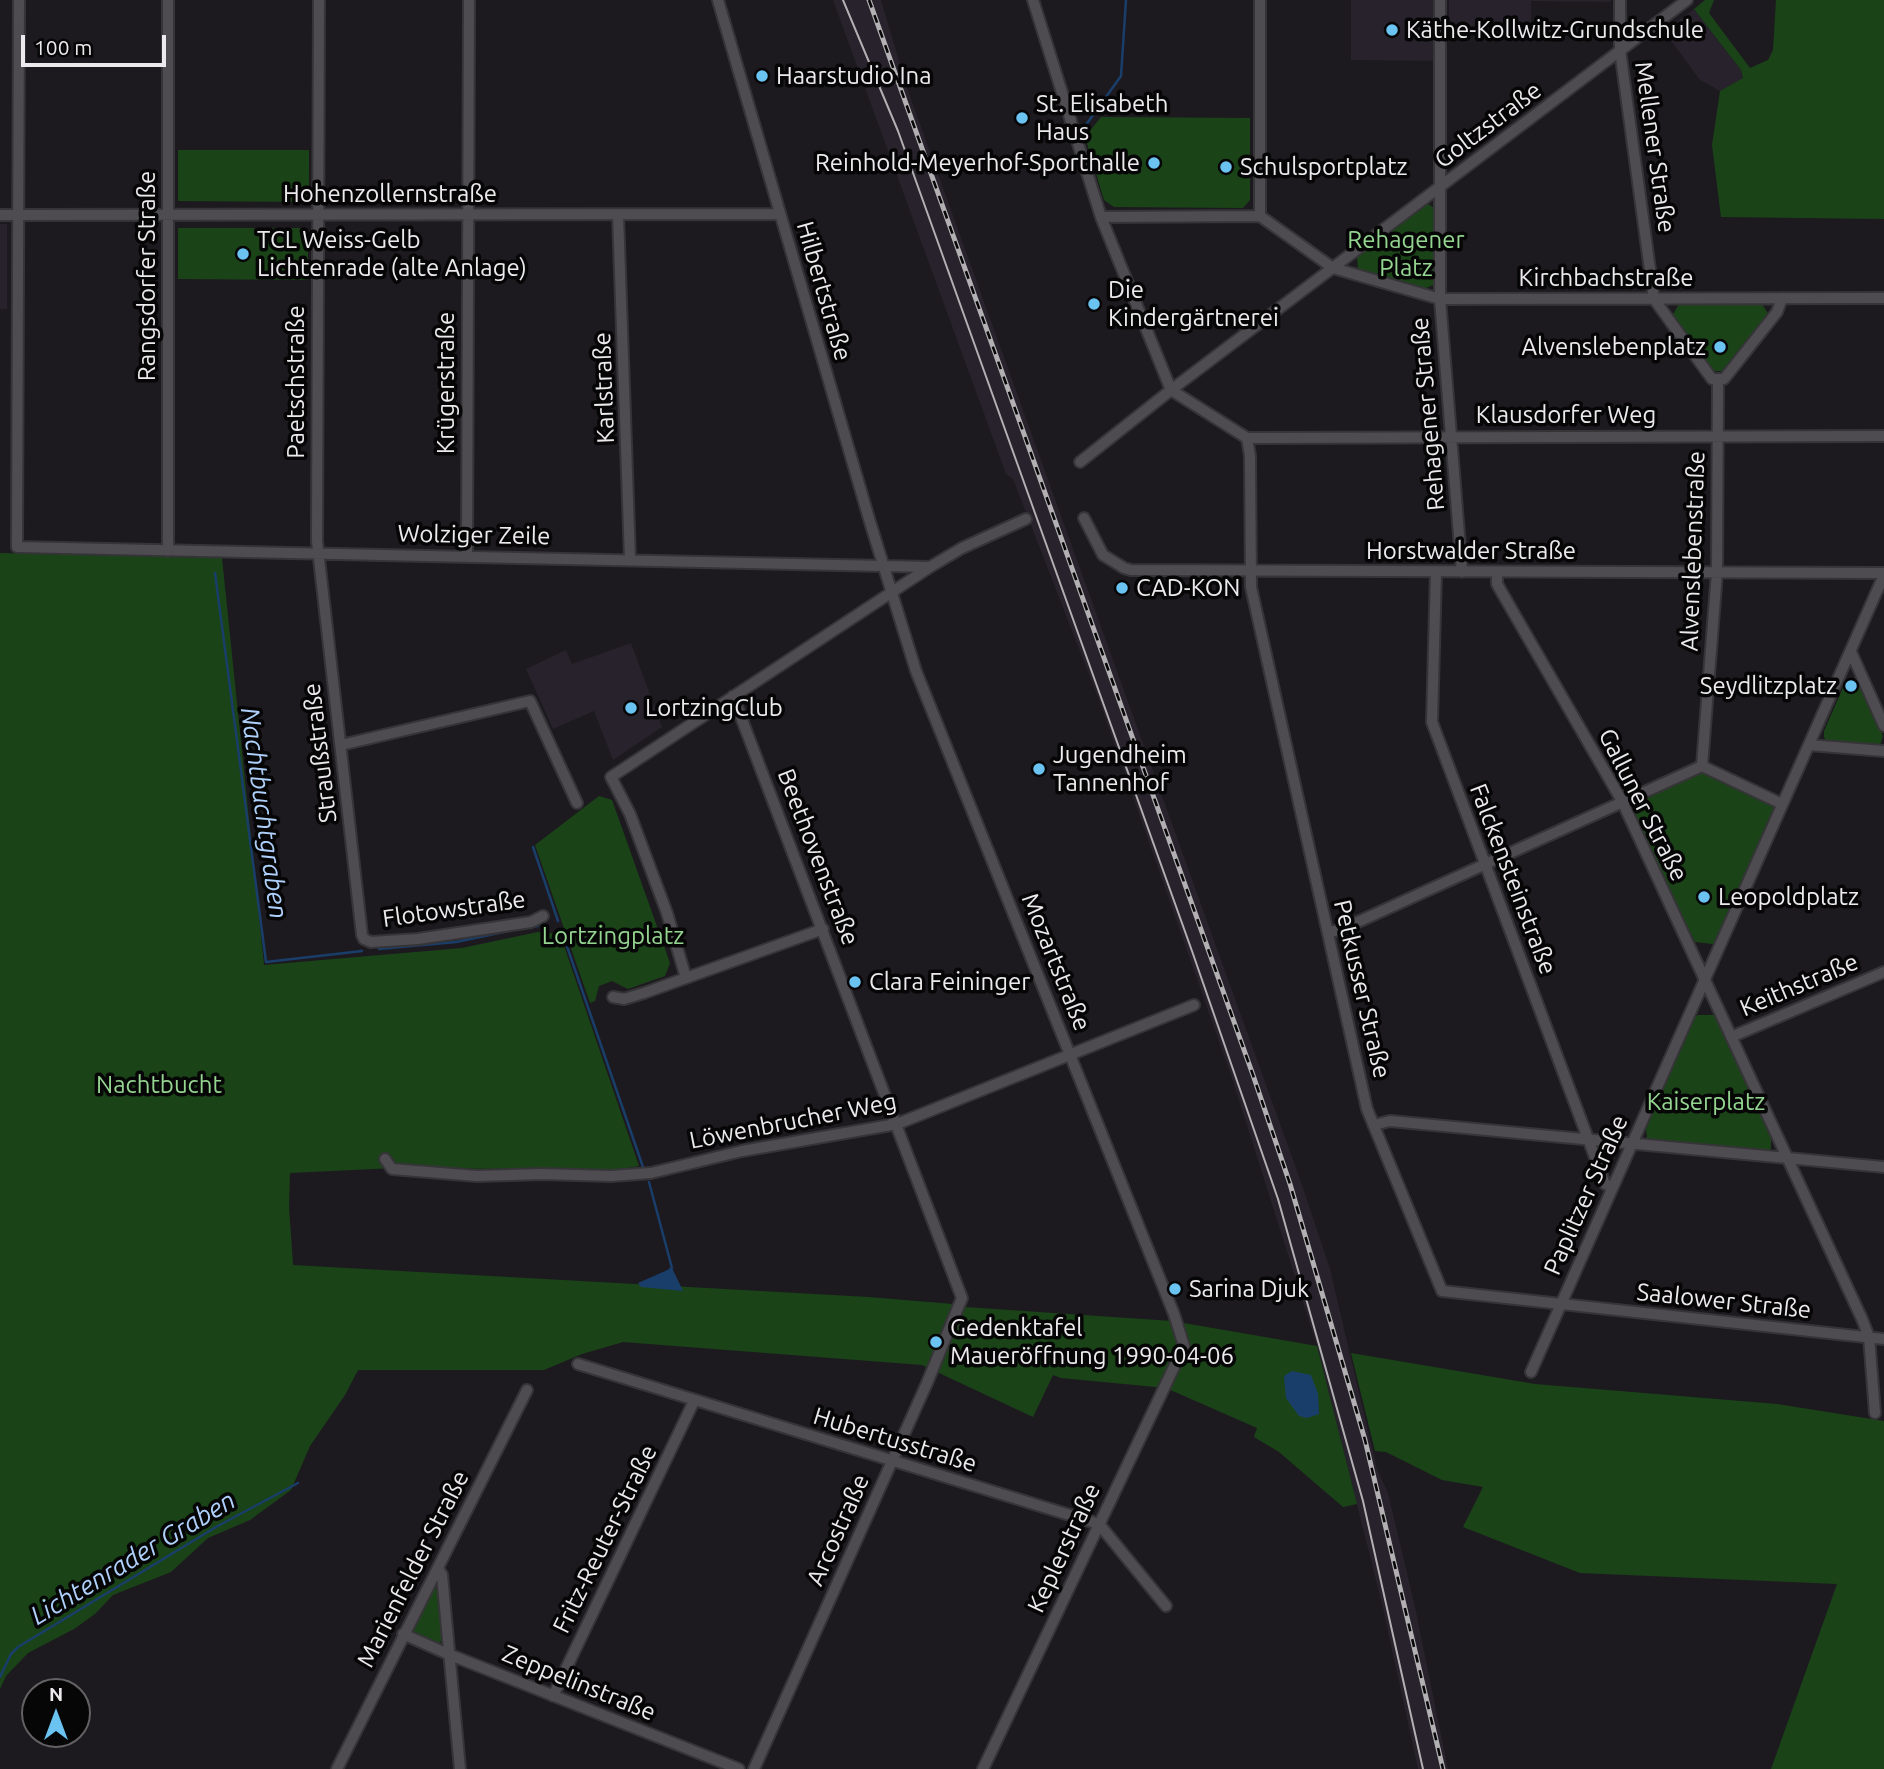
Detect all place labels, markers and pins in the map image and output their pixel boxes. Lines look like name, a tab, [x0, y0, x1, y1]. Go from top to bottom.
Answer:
place label: Käthe-Kollwitz-Grundschule	[1406, 16, 1704, 44]
marker: Käthe-Kollwitz-Grundschule	[1384, 22, 1400, 38]
place label: Haarstudio Ina	[776, 62, 932, 90]
marker: Haarstudio Ina	[754, 68, 770, 84]
place label: St. Elisabeth Haus	[1036, 90, 1168, 146]
marker: St. Elisabeth Haus	[1014, 110, 1030, 126]
place label: Reinhold-Meyerhof-Sporthalle	[815, 149, 1140, 177]
place label: Schulsportplatz	[1240, 153, 1408, 181]
marker: Reinhold-Meyerhof-Sporthalle	[1146, 155, 1162, 171]
marker: Schulsportplatz	[1218, 159, 1234, 175]
place label: TCL Weiss-Gelb Lichtenrade (alte Anlage)	[257, 226, 527, 282]
marker: TCL Weiss-Gelb Lichtenrade (alte Anlage)	[235, 246, 251, 262]
place label: Die Kindergärtnerei	[1108, 276, 1279, 332]
marker: Die Kindergärtnerei	[1086, 296, 1102, 312]
place label: Alvenslebenplatz	[1521, 333, 1706, 361]
marker: Alvenslebenplatz	[1712, 339, 1728, 355]
place label: CAD-KON	[1136, 574, 1240, 602]
marker: CAD-KON	[1114, 580, 1130, 596]
place label: Seydlitzplatz	[1700, 672, 1837, 700]
marker: Seydlitzplatz	[1843, 678, 1859, 694]
place label: LortzingClub	[645, 694, 783, 722]
marker: LortzingClub	[623, 700, 639, 716]
place label: Jugendheim Tannenhof	[1053, 741, 1187, 797]
marker: Jugendheim Tannenhof	[1031, 761, 1047, 777]
place label: Leopoldplatz	[1718, 883, 1859, 911]
marker: Leopoldplatz	[1696, 889, 1712, 905]
place label: Clara Feininger	[869, 968, 1030, 996]
marker: Clara Feininger	[847, 974, 863, 990]
place label: Sarina Djuk	[1189, 1275, 1309, 1303]
marker: Sarina Djuk	[1167, 1281, 1183, 1297]
place label: Gedenktafel Maueröffnung 1990-04-06	[950, 1314, 1234, 1370]
marker: Gedenktafel Maueröffnung 1990-04-06	[928, 1334, 944, 1350]

